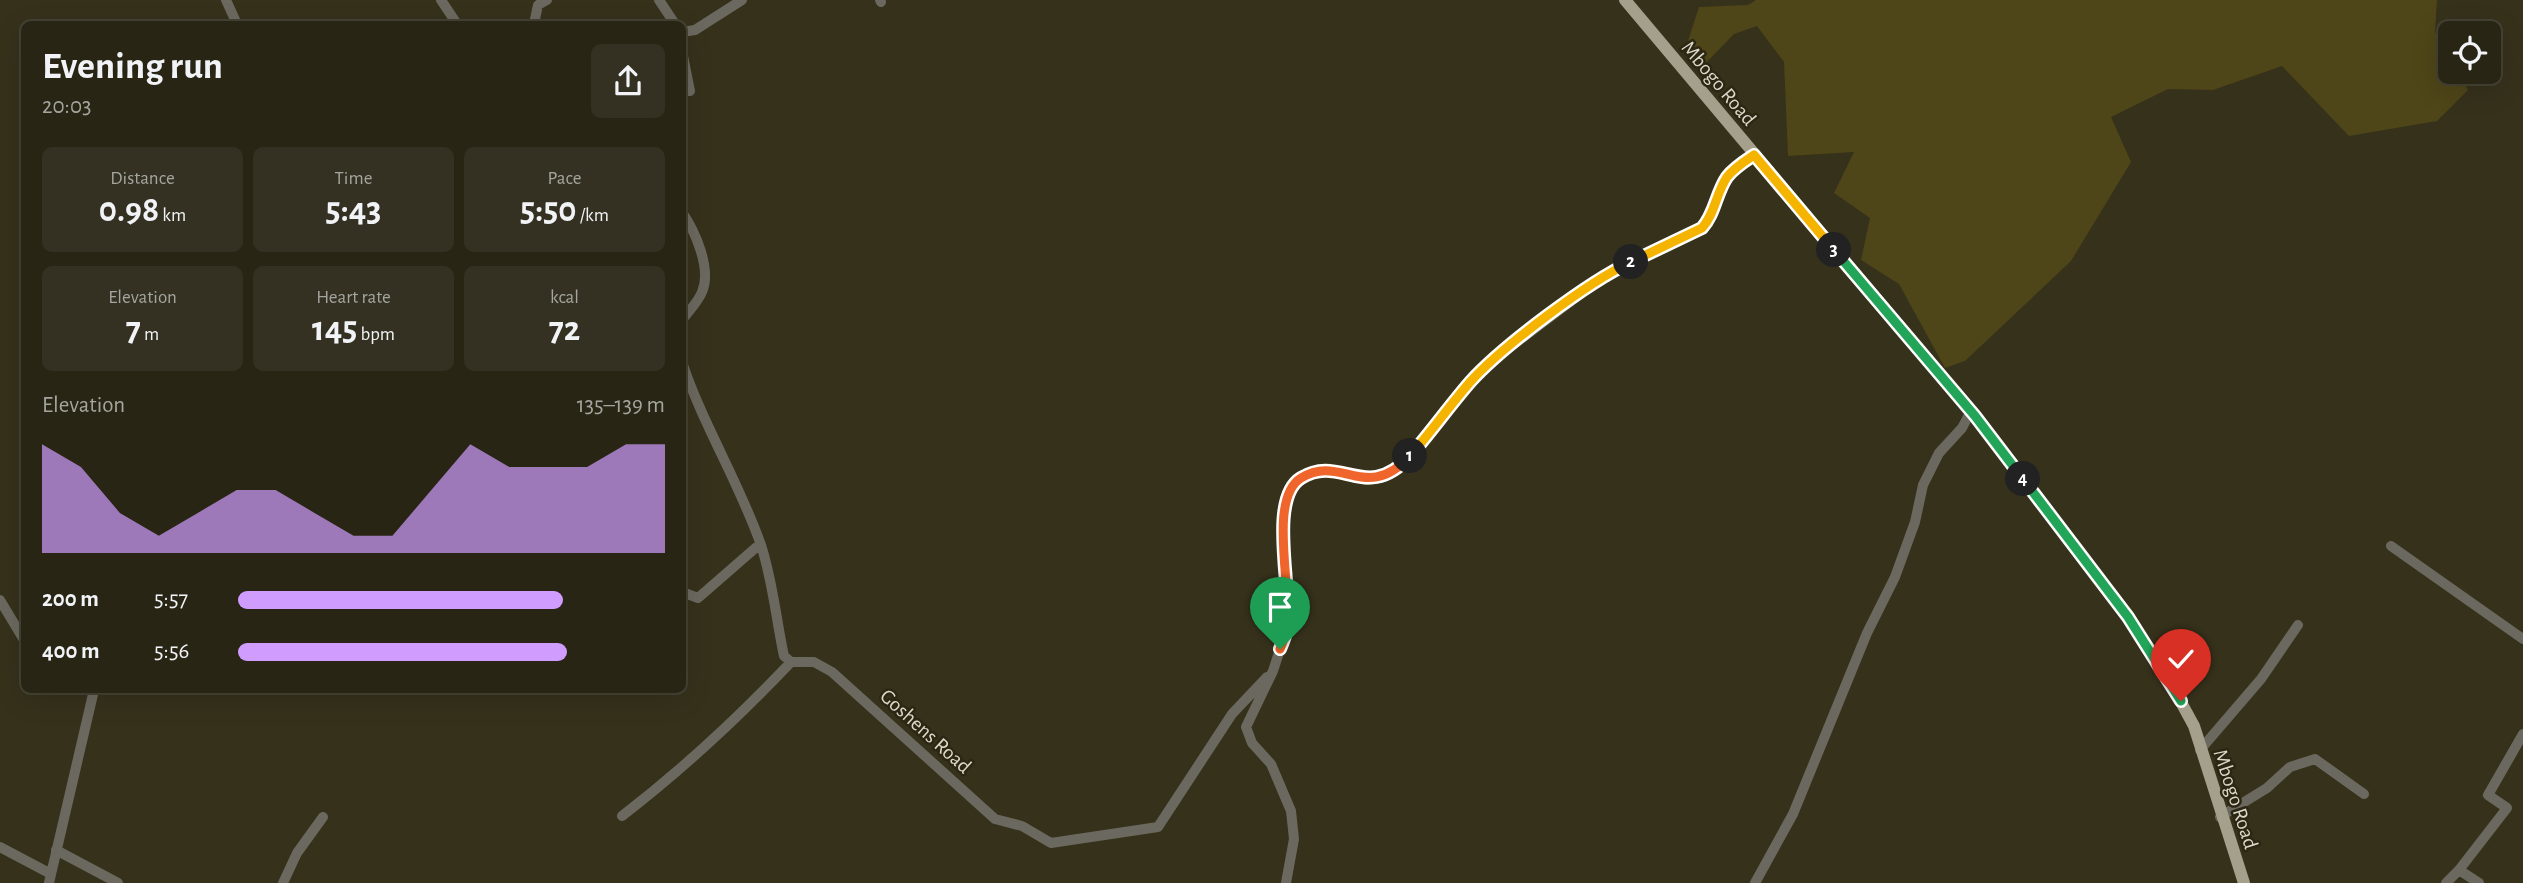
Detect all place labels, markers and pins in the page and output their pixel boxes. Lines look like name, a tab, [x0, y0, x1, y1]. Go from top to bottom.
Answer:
pin: 3	[1816, 232, 1852, 268]
pin: 2	[1614, 244, 1648, 280]
pin: 1	[1392, 438, 1428, 474]
pin: 4	[2006, 462, 2040, 496]
pin	[1250, 577, 1310, 649]
pin	[2151, 629, 2211, 701]

